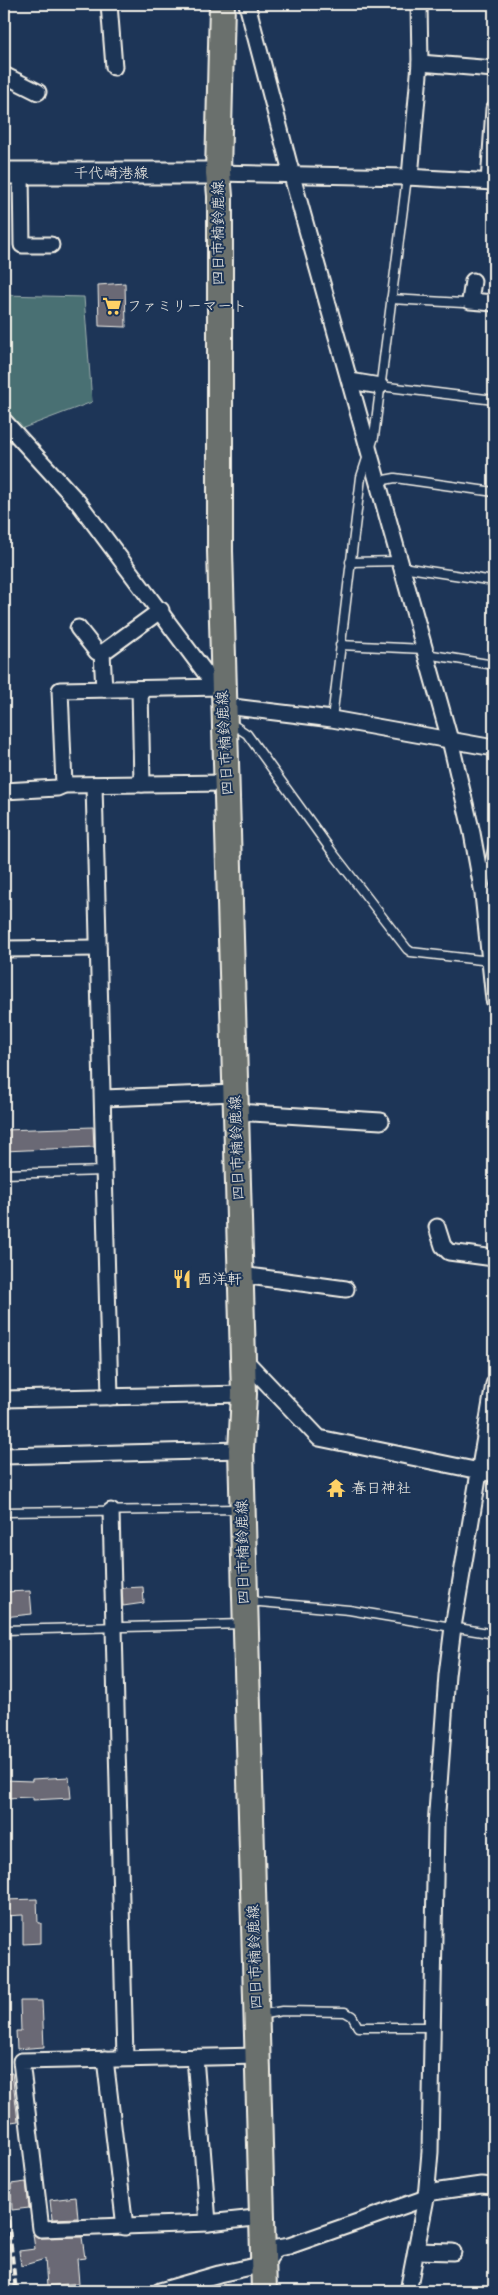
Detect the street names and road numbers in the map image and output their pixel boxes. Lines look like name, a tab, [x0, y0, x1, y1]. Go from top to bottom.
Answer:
street label: 千代崎港線	[73, 164, 149, 183]
street label: 四日市楠鈴鹿線	[209, 180, 228, 286]
street label: 四日市楠鈴鹿線	[213, 690, 237, 796]
street label: 四日市楠鈴鹿線	[226, 1095, 248, 1201]
street label: 四日市楠鈴鹿線	[233, 1499, 253, 1605]
street label: 四日市楠鈴鹿線	[244, 1904, 266, 2010]

